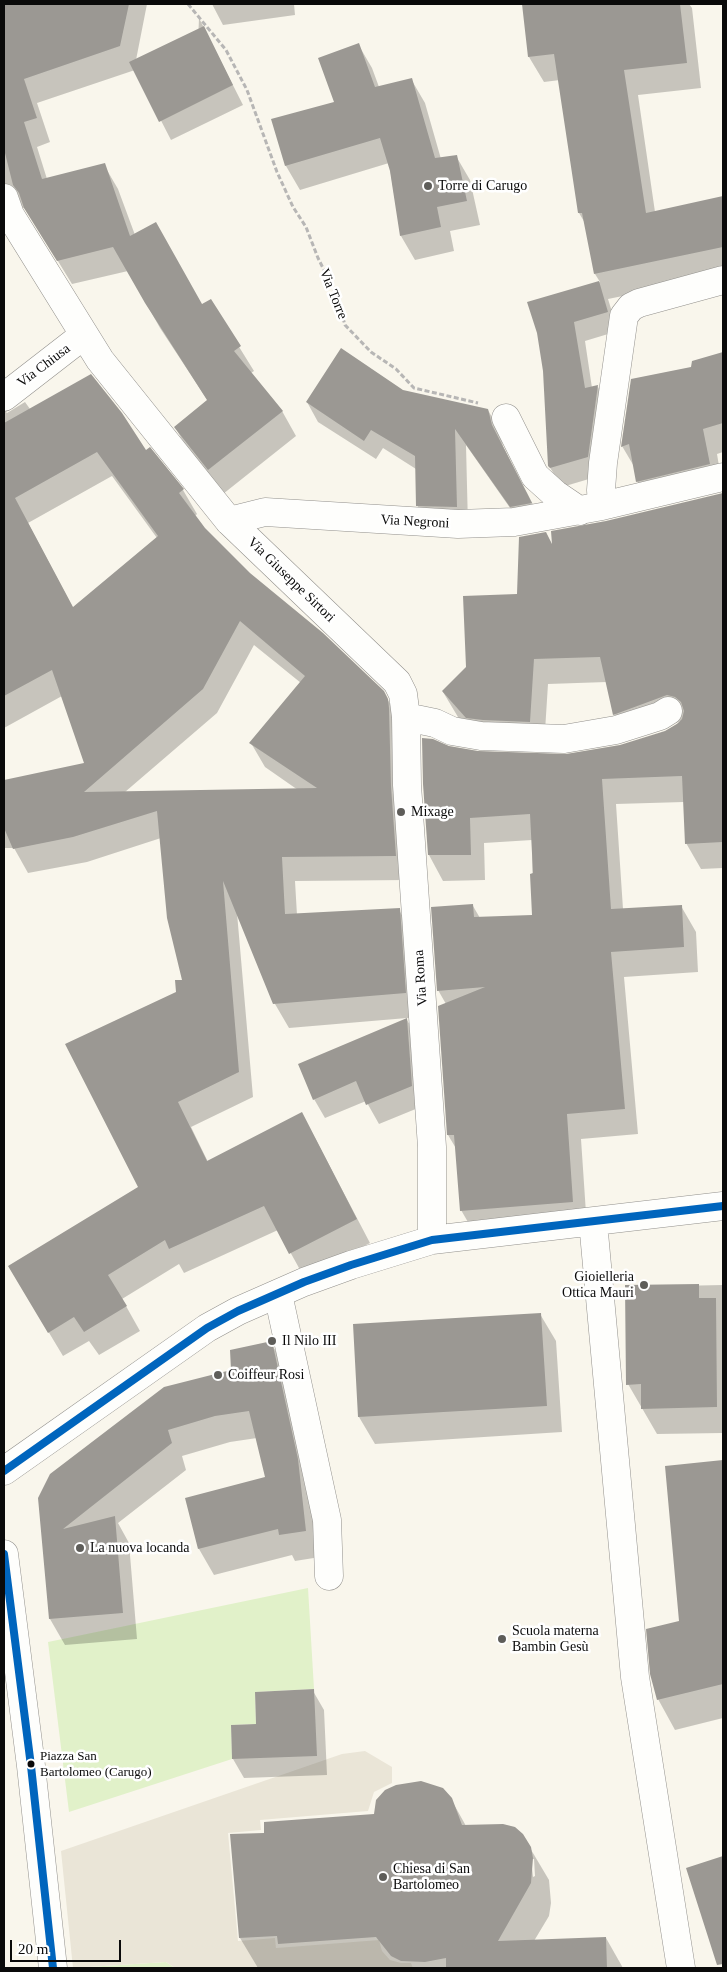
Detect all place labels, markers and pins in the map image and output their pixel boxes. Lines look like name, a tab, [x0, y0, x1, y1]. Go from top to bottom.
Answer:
place label: Torre di Carugo	[438, 178, 527, 194]
marker: Torre di Carugo	[422, 180, 434, 192]
place label: Mixage	[411, 804, 454, 820]
marker: Mixage	[395, 806, 407, 818]
place label: Gioielleria Ottica Mauri	[562, 1269, 634, 1302]
marker: Gioielleria Ottica Mauri	[638, 1279, 650, 1291]
place label: Il Nilo III	[282, 1333, 336, 1349]
marker: Il Nilo III	[266, 1335, 278, 1347]
place label: Coiffeur Rosi	[228, 1367, 304, 1383]
marker: Coiffeur Rosi	[212, 1369, 224, 1381]
place label: La nuova locanda	[90, 1540, 190, 1556]
marker: La nuova locanda	[74, 1542, 86, 1554]
place label: Scuola materna Bambin Gesù	[512, 1623, 599, 1655]
marker: Scuola materna Bambin Gesù	[496, 1633, 508, 1645]
place label: Piazza San Bartolomeo (Carugo)	[40, 1749, 152, 1780]
marker: Piazza San Bartolomeo (Carugo)	[26, 1759, 36, 1769]
place label: Chiesa di San Bartolomeo	[393, 1861, 470, 1894]
marker: Chiesa di San Bartolomeo	[377, 1871, 389, 1883]

